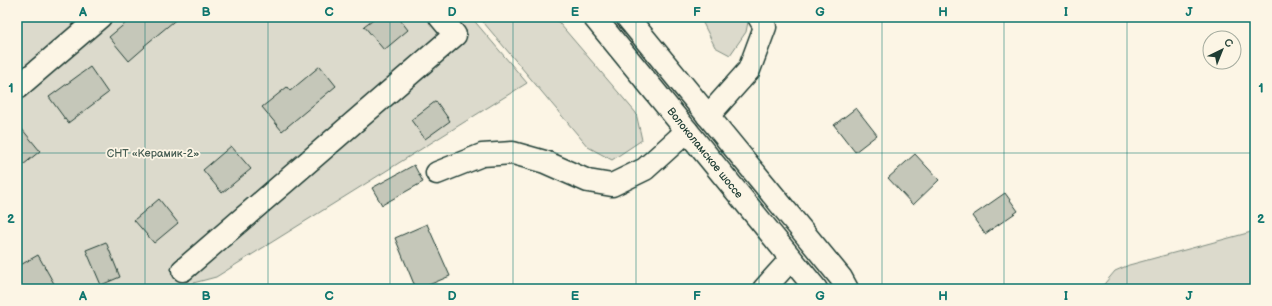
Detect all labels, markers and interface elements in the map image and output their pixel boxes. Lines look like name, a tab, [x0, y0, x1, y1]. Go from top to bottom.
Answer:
text: A	[78, 4, 87, 20]
text: B	[201, 4, 211, 20]
text: C	[324, 4, 334, 20]
text: D	[447, 4, 457, 20]
text: E	[571, 4, 580, 20]
text: F	[693, 4, 701, 20]
text: G	[815, 4, 825, 20]
text: H	[938, 4, 948, 20]
text: I	[1064, 4, 1068, 20]
text: J	[1185, 4, 1193, 20]
north arrow	[1202, 30, 1242, 70]
text: С	[1221, 36, 1236, 51]
text: 1	[8, 80, 14, 96]
text: 1	[1258, 80, 1264, 96]
street label: Волоколамское шоссе	[664, 105, 746, 201]
park label: СНТ «Керамик-2»	[107, 147, 199, 160]
text: 2	[7, 211, 15, 227]
text: 2	[1257, 211, 1265, 227]
text: A	[78, 288, 87, 304]
text: B	[201, 288, 211, 304]
text: C	[324, 288, 334, 304]
text: D	[447, 288, 457, 304]
text: E	[571, 288, 580, 304]
text: F	[693, 288, 701, 304]
text: G	[815, 288, 825, 304]
text: H	[938, 288, 948, 304]
text: I	[1064, 288, 1068, 304]
text: J	[1185, 288, 1193, 304]

